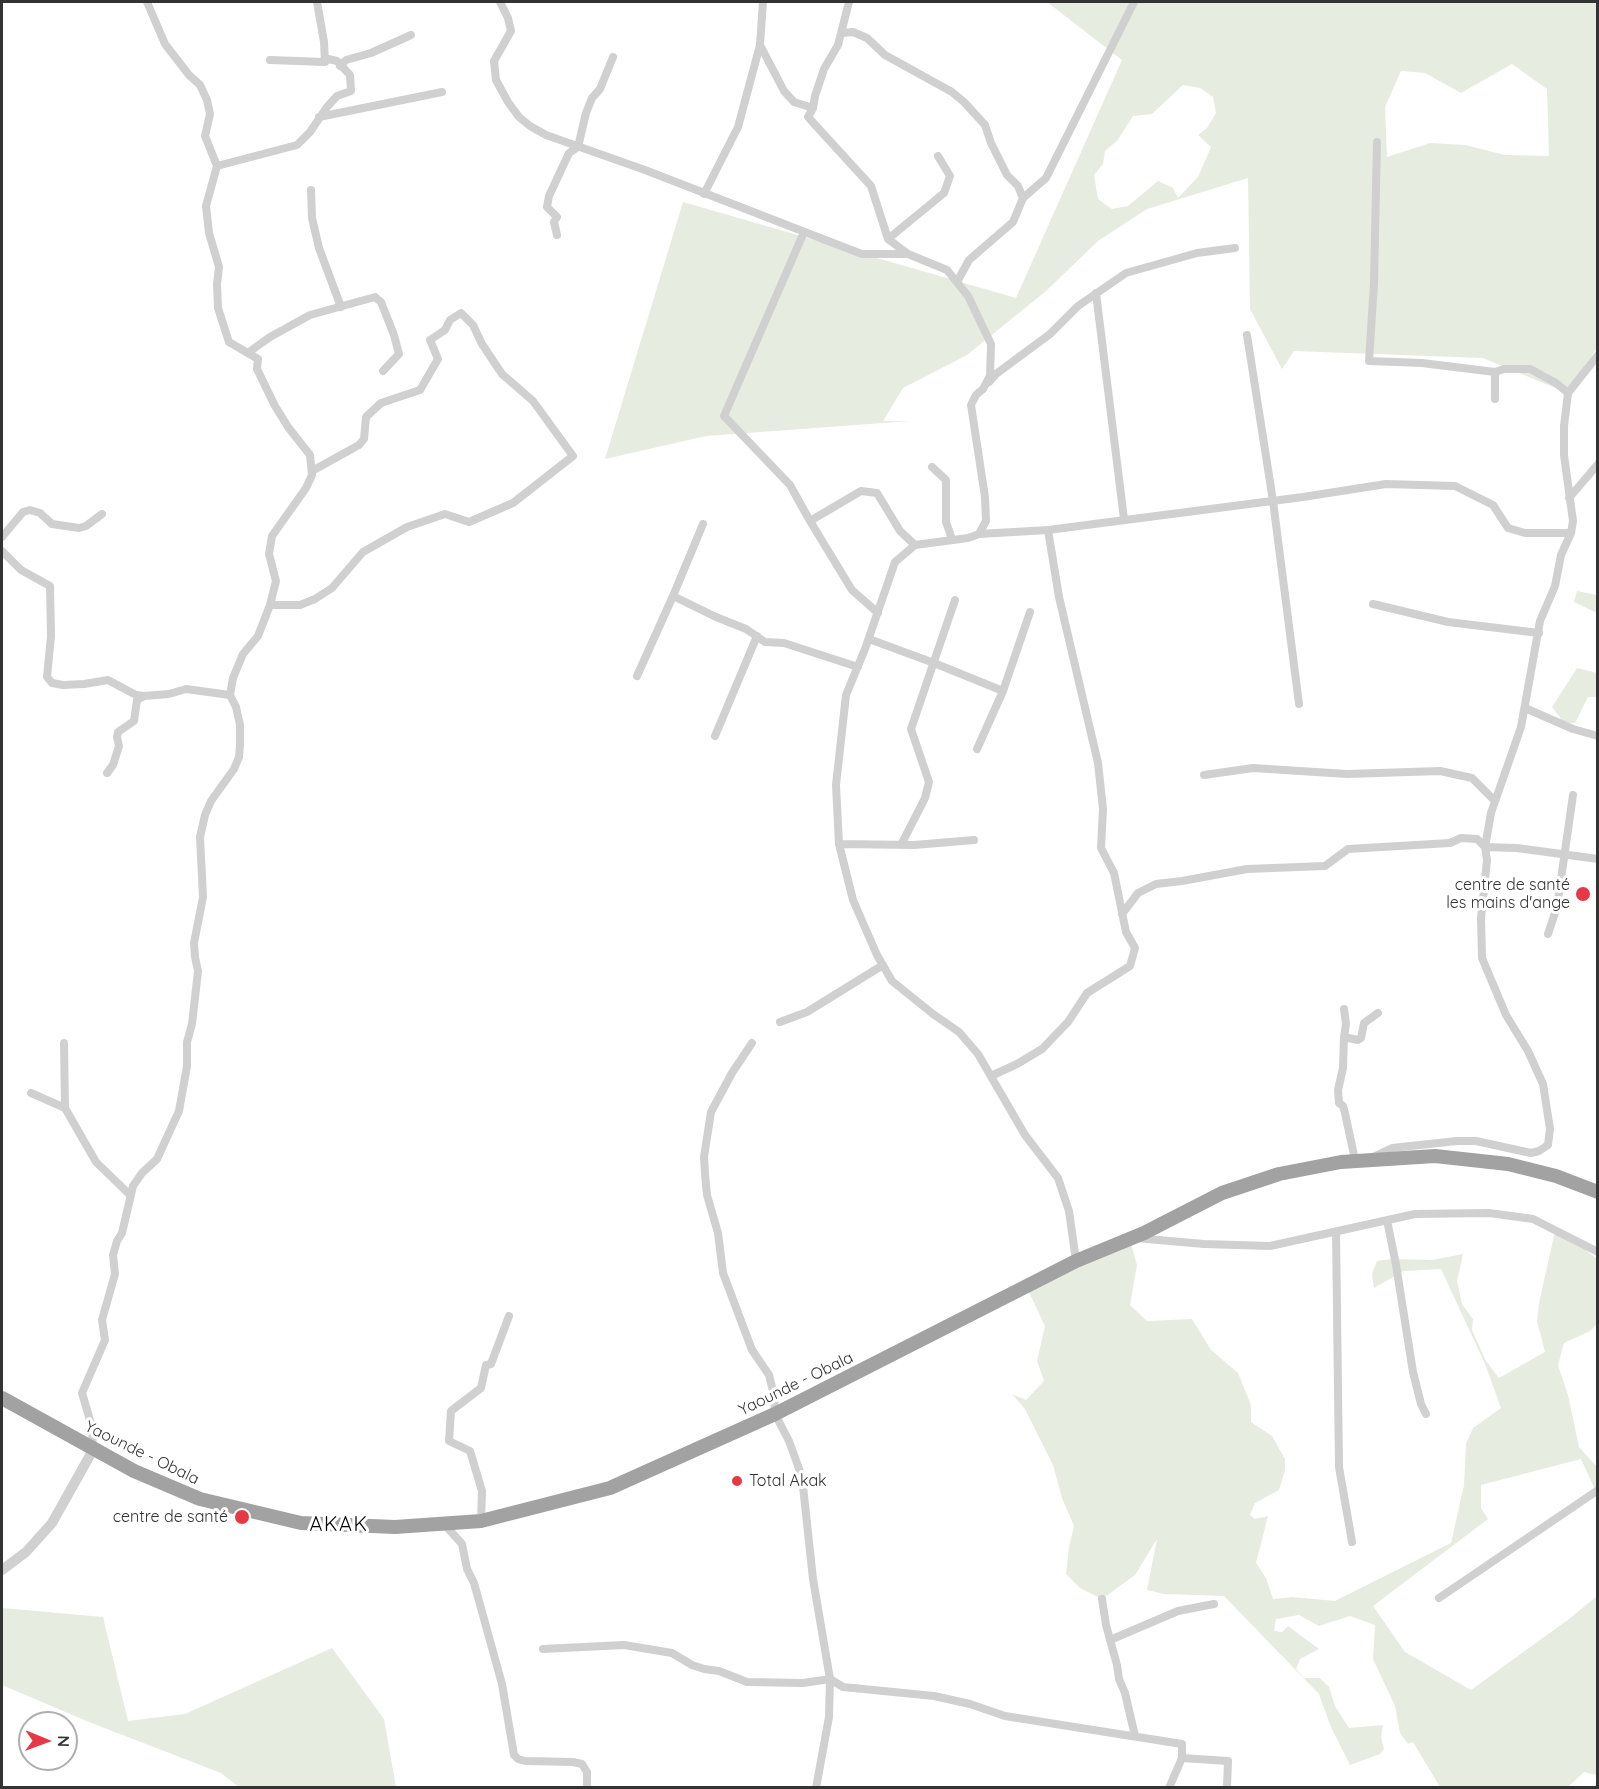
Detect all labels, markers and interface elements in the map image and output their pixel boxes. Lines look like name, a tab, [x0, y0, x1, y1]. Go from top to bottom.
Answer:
place label: centre de santé les mains d'ange	[1446, 875, 1570, 913]
marker: centre de santé les mains d'ange	[1574, 885, 1592, 903]
street label: Yaounde - Obala	[736, 1348, 856, 1420]
street label: Yaounde - Obala	[82, 1417, 202, 1489]
place label: Total Akak	[749, 1471, 827, 1491]
marker: Total Akak	[730, 1474, 744, 1488]
place label: centre de santé	[113, 1507, 228, 1527]
marker: centre de santé	[233, 1508, 251, 1526]
district label: AKAK	[310, 1513, 368, 1537]
north arrow	[18, 1711, 78, 1771]
text: N	[54, 1735, 74, 1747]

